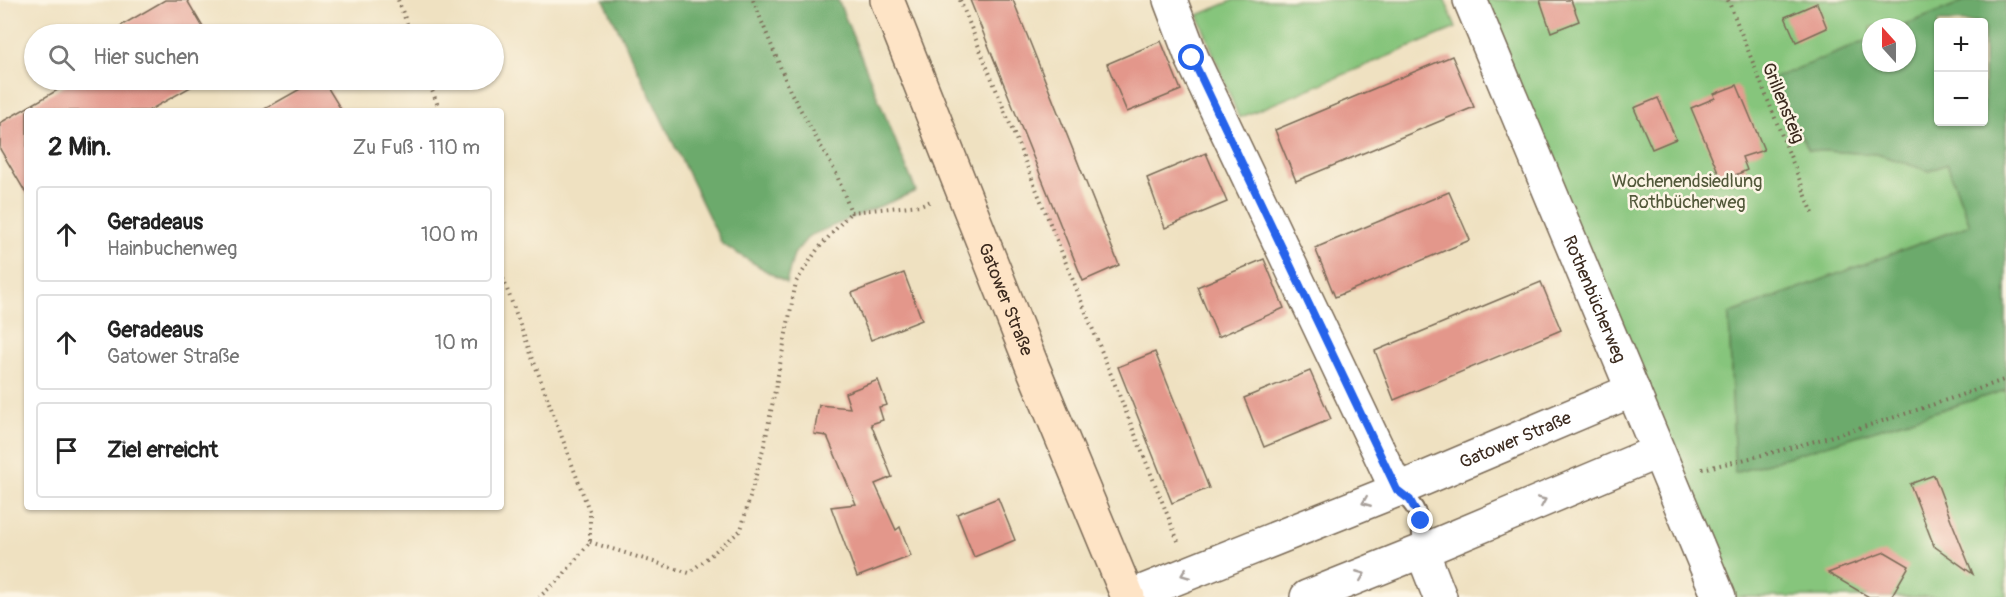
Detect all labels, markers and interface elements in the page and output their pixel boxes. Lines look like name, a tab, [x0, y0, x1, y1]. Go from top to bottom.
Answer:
north arrow	[1862, 18, 1916, 72]
map controls	[1934, 18, 1988, 126]
button: +	[1934, 18, 1988, 72]
search box	[24, 24, 504, 90]
icon: search	[45, 41, 78, 74]
text: Hier suchen	[93, 43, 199, 71]
route start	[1178, 44, 1204, 70]
street label: Grillensteig	[1756, 59, 1810, 147]
button: −	[1934, 72, 1988, 126]
text: 2 Min.	[48, 131, 112, 163]
text: Zu Fuß · 110 m	[352, 135, 480, 160]
park label: Wochenendsiedlung Rothbücherweg	[1612, 170, 1762, 214]
text: Geradeaus	[107, 208, 203, 236]
icon: ahead	[50, 218, 83, 251]
text: 100 m	[421, 222, 478, 247]
street label: Rothenbücherweg	[1558, 232, 1631, 366]
text: Hainbuchenweg	[107, 236, 237, 261]
street label: Gatower Straße	[973, 240, 1038, 359]
text: Geradeaus	[107, 316, 203, 344]
icon: ahead	[50, 326, 83, 359]
text: 10 m	[434, 330, 478, 355]
text: Gatower Straße	[107, 344, 239, 369]
street label: Gatower Straße	[1456, 406, 1575, 474]
icon: arrive	[50, 434, 83, 467]
text: Ziel erreicht	[107, 436, 218, 464]
one-way arrow	[1362, 495, 1373, 507]
one-way arrow	[1535, 496, 1546, 508]
route end	[1407, 507, 1433, 533]
one-way arrow	[1180, 567, 1191, 579]
one-way arrow	[1355, 570, 1366, 582]

